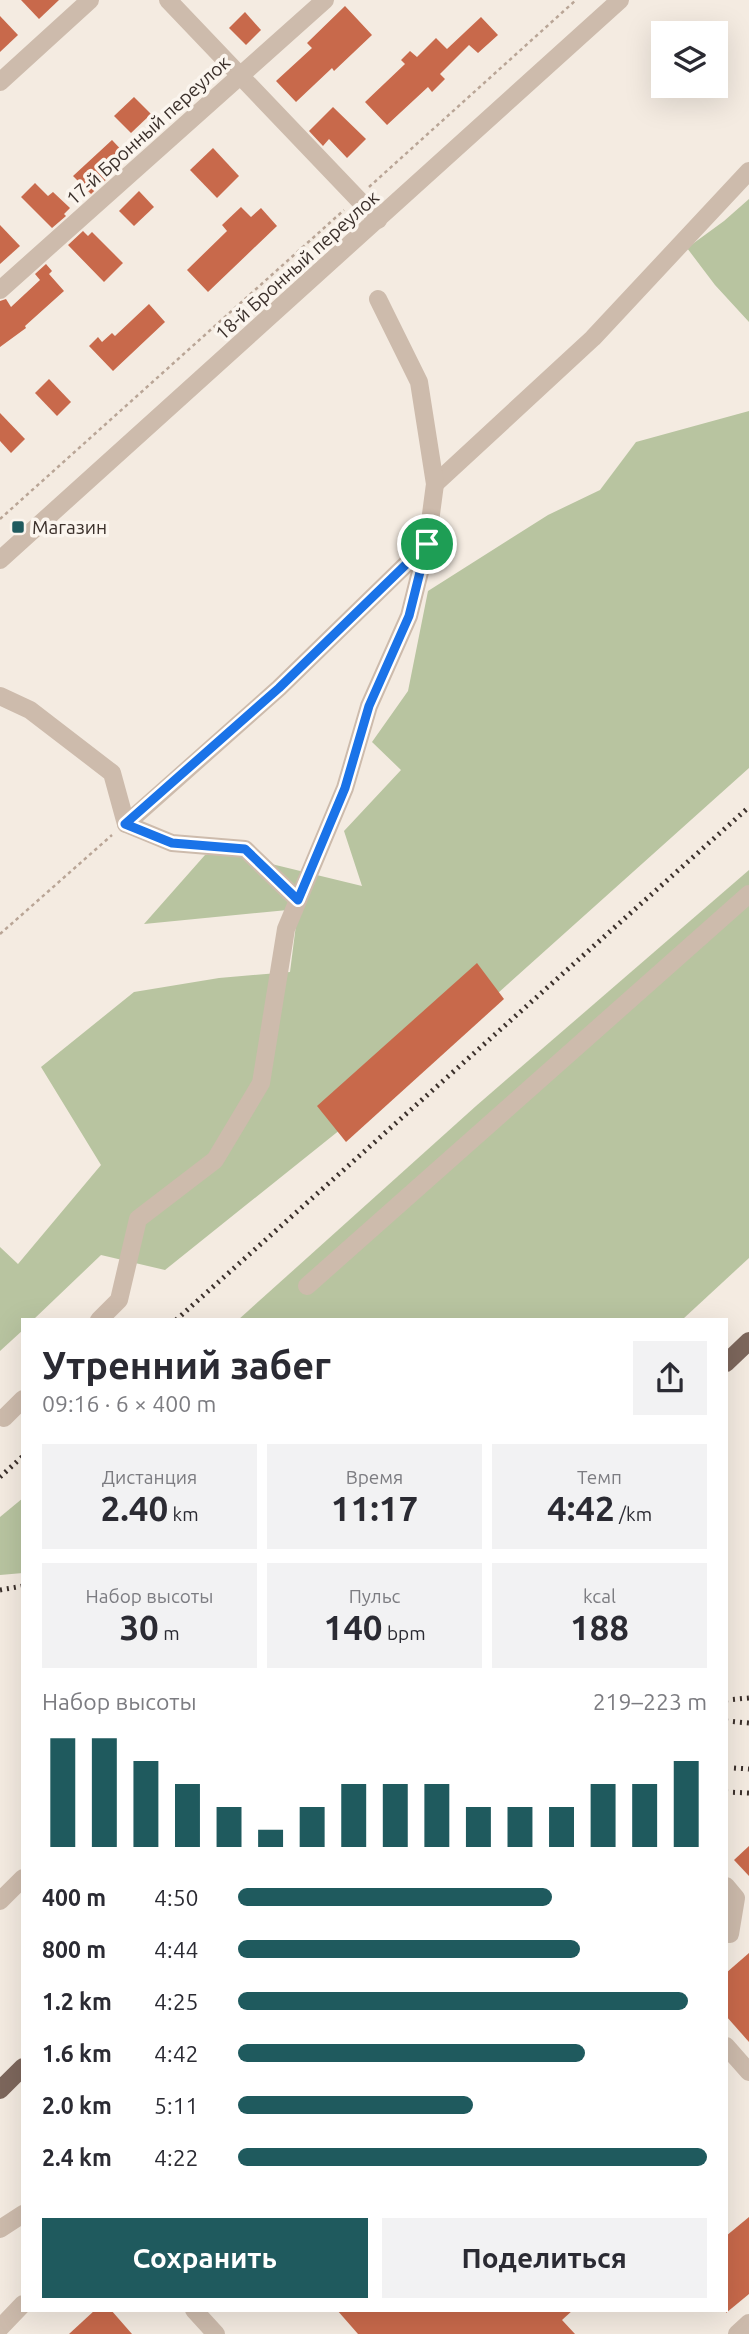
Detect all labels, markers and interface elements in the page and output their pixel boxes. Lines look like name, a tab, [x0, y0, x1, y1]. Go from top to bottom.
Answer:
map controls	[651, 21, 728, 98]
button: layers	[651, 21, 728, 98]
street label: 17-й Бронный переулок	[62, 51, 234, 209]
street label: 18-й Бронный переулок	[211, 186, 383, 344]
pin	[397, 514, 457, 574]
place label: Магазин	[32, 516, 107, 538]
marker: Магазин	[10, 519, 26, 535]
icon: arrive	[408, 525, 446, 563]
button: share	[633, 1341, 707, 1415]
text: Утренний забег	[42, 1344, 331, 1386]
text: 09:16 · 6 × 400 m	[42, 1391, 216, 1416]
text: Дистанция	[102, 1466, 197, 1488]
text: Время	[346, 1466, 403, 1488]
text: Темп	[577, 1466, 622, 1488]
text: 2.40	[100, 1488, 168, 1528]
text: 11:17	[331, 1488, 418, 1528]
text: 4:42	[547, 1488, 615, 1528]
text: km	[168, 1503, 199, 1525]
text: /km	[615, 1503, 652, 1525]
text: Набор высоты	[86, 1585, 213, 1607]
text: Пульс	[349, 1585, 400, 1607]
text: kcal	[583, 1585, 616, 1607]
text: 30	[119, 1607, 159, 1647]
text: 140	[323, 1607, 383, 1647]
text: 188	[570, 1607, 629, 1647]
text: m	[159, 1622, 180, 1644]
text: bpm	[383, 1622, 426, 1644]
text: Набор высоты	[42, 1689, 197, 1714]
text: 219–223 m	[593, 1689, 707, 1714]
text: 400 m	[42, 1885, 106, 1910]
text: 4:50	[154, 1885, 199, 1910]
text: 800 m	[42, 1937, 106, 1962]
text: 4:44	[154, 1937, 199, 1962]
text: 1.2 km	[42, 1989, 112, 2014]
text: 4:25	[154, 1989, 199, 2014]
text: 1.6 km	[42, 2041, 112, 2066]
text: 4:42	[154, 2041, 199, 2066]
text: 2.0 km	[42, 2093, 112, 2118]
text: 5:11	[154, 2093, 199, 2118]
text: 2.4 km	[42, 2145, 112, 2170]
text: 4:22	[154, 2145, 199, 2170]
button: Сохранить	[42, 2218, 368, 2298]
button: Поделиться	[382, 2218, 707, 2298]

